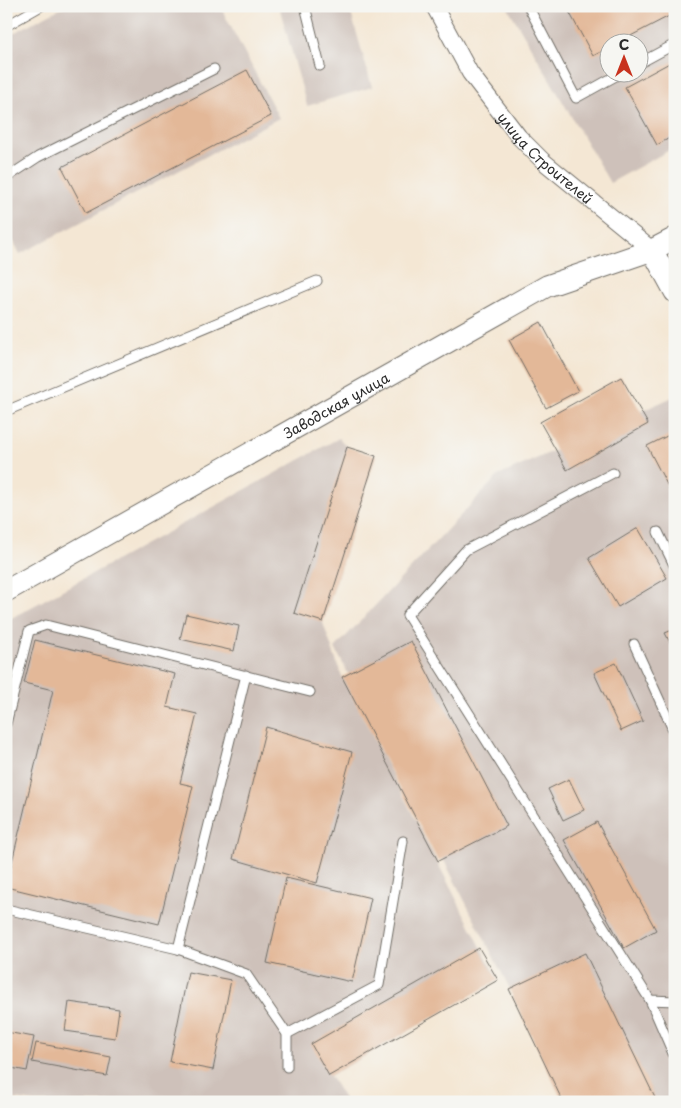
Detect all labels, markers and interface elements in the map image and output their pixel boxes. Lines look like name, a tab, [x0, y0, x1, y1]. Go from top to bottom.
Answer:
north arrow	[598, 32, 648, 82]
text: С	[619, 34, 629, 55]
street label: улица Строителей	[493, 107, 598, 208]
street label: Заводская улица	[279, 367, 393, 443]

